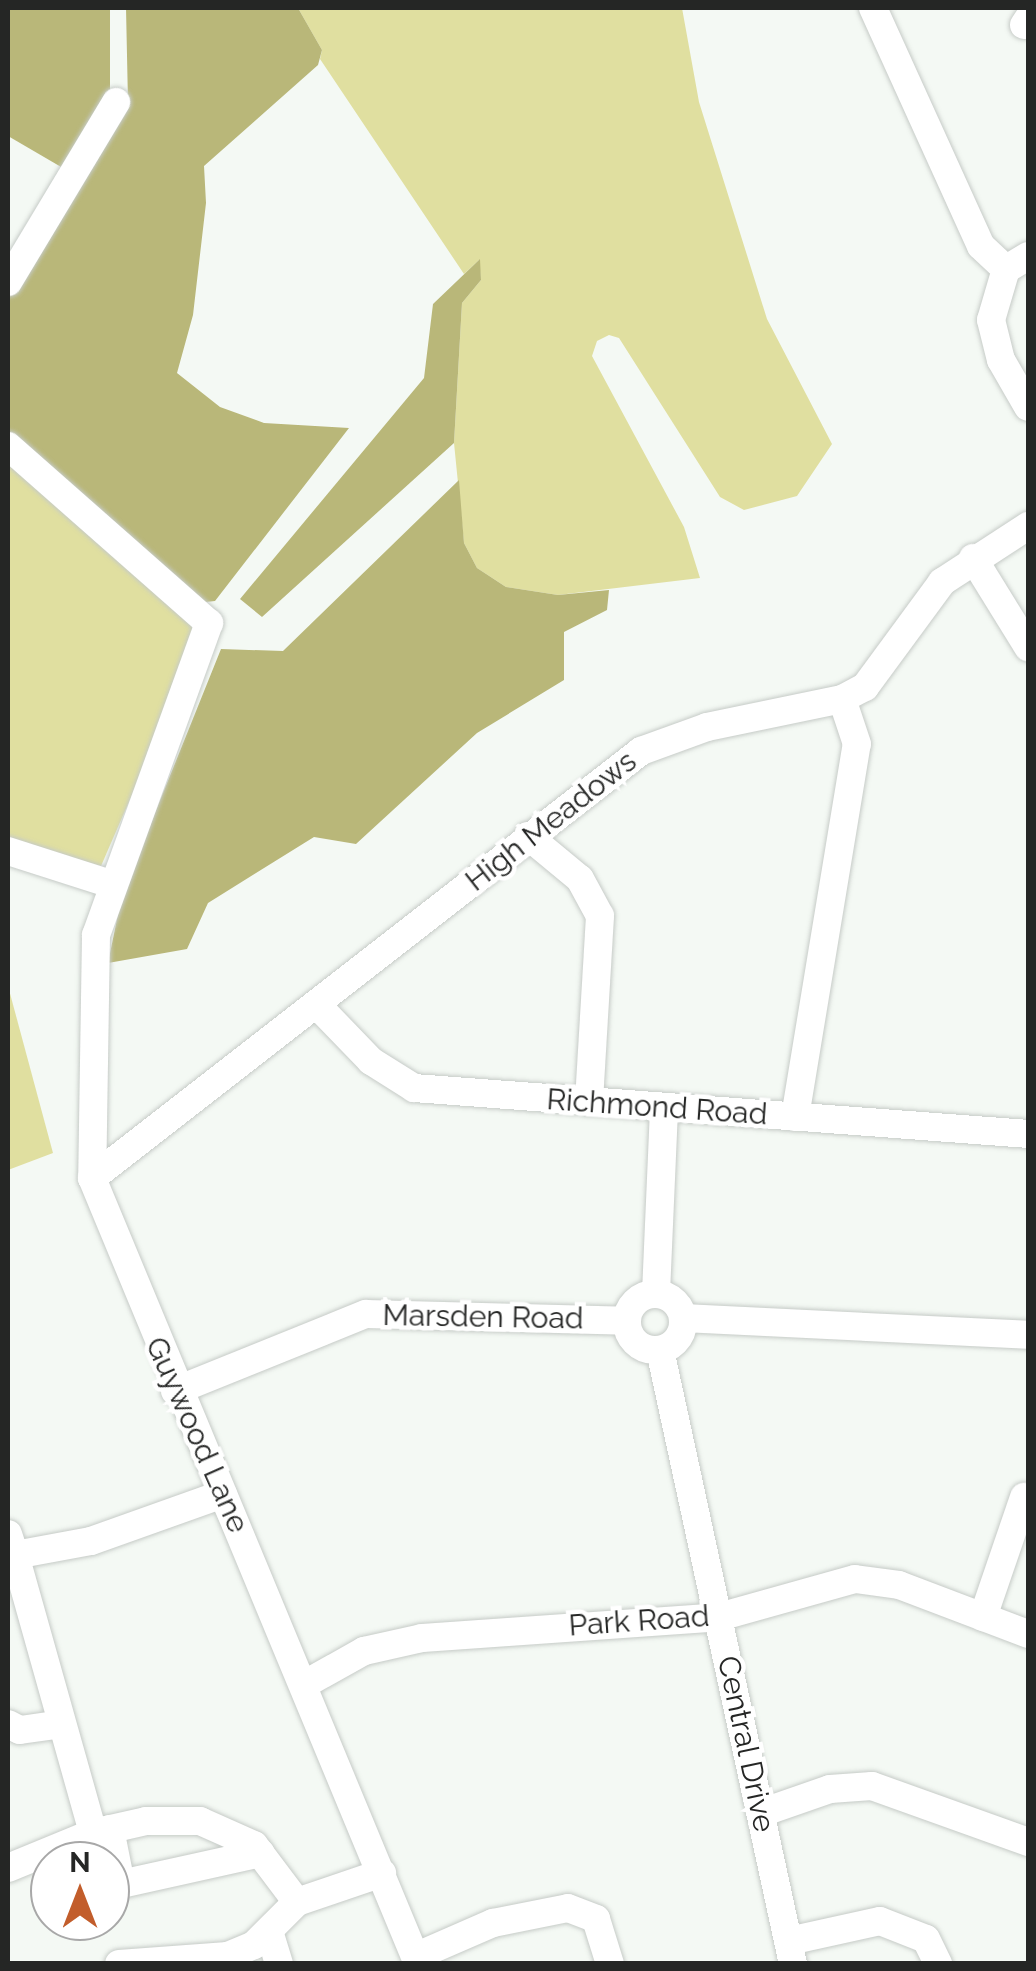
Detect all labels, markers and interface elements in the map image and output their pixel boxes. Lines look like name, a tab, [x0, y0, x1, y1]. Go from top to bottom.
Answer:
street label: High Meadows	[458, 743, 644, 899]
street label: Richmond Road	[545, 1081, 769, 1133]
street label: Marsden Road	[382, 1297, 584, 1337]
street label: Guywood Lane	[138, 1332, 256, 1538]
street label: Park Road	[567, 1598, 711, 1644]
street label: Central Drive	[710, 1652, 782, 1836]
north arrow	[30, 1841, 130, 1941]
text: N	[69, 1846, 91, 1879]

